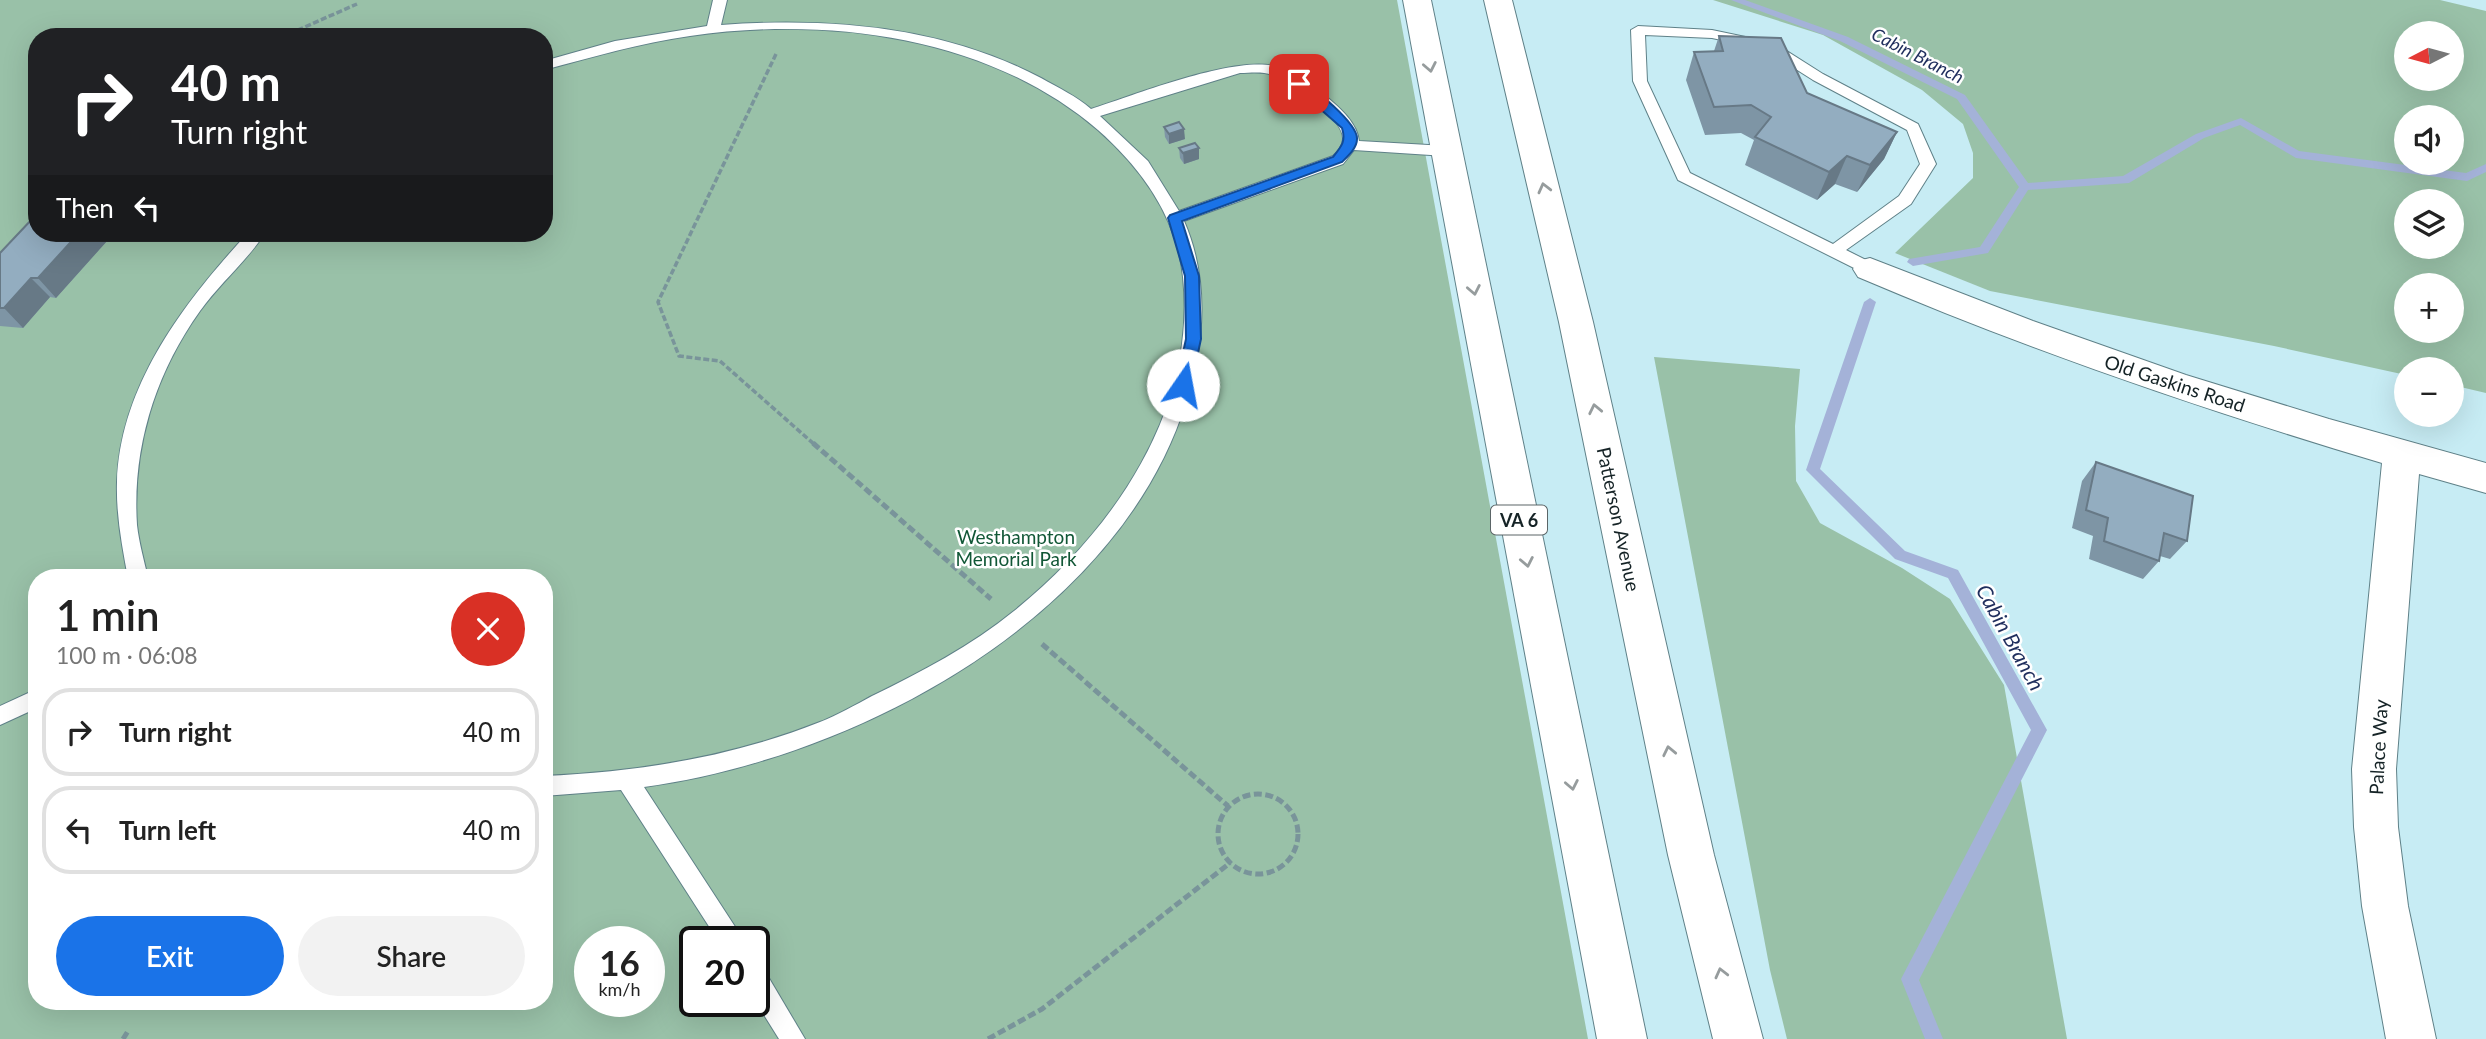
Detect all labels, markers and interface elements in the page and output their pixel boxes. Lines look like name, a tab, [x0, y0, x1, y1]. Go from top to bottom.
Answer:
north arrow	[2394, 21, 2464, 91]
map controls	[2394, 21, 2464, 427]
water label: Cabin Branch	[1868, 22, 1968, 88]
text: 40 m	[171, 53, 281, 111]
pin	[1269, 54, 1329, 114]
icon: right	[56, 56, 147, 147]
one-way arrow	[1422, 61, 1437, 73]
icon: arrive	[1280, 65, 1318, 103]
button: sound	[2394, 105, 2464, 175]
text: Turn right	[171, 112, 307, 151]
one-way arrow	[1538, 182, 1552, 194]
icon: left	[128, 189, 166, 227]
button: layers	[2394, 189, 2464, 259]
text: Then	[56, 192, 114, 224]
button: +	[2394, 273, 2464, 343]
one-way arrow	[1466, 284, 1481, 296]
position arrow	[1146, 348, 1220, 422]
street label: Old Gaskins Road	[2102, 349, 2248, 417]
button: −	[2394, 357, 2464, 427]
one-way arrow	[1589, 403, 1603, 415]
street label: Patterson Avenue	[1592, 445, 1646, 593]
road number: VA 6	[1491, 506, 1547, 534]
park label: Westhampton Memorial Park	[955, 525, 1077, 570]
one-way arrow	[1519, 556, 1534, 568]
water label: Cabin Branch	[1972, 580, 2050, 694]
text: 1 min	[56, 590, 160, 640]
button: close	[451, 592, 525, 666]
text: 100 m · 06:08	[56, 641, 198, 669]
street label: Palace Way	[2364, 698, 2392, 795]
icon: right	[60, 713, 98, 751]
text: Turn right	[119, 716, 232, 748]
text: 40 m	[463, 716, 521, 748]
one-way arrow	[1662, 745, 1677, 757]
one-way arrow	[1563, 779, 1578, 791]
icon: left	[60, 811, 98, 849]
text: Turn left	[119, 814, 216, 846]
text: 40 m	[463, 814, 521, 846]
button: Exit	[56, 916, 284, 996]
button: Share	[298, 916, 525, 996]
speed limit sign: 20	[679, 926, 770, 1017]
text: 16	[599, 941, 640, 983]
one-way arrow	[1715, 967, 1729, 979]
text: km/h	[598, 978, 641, 1000]

